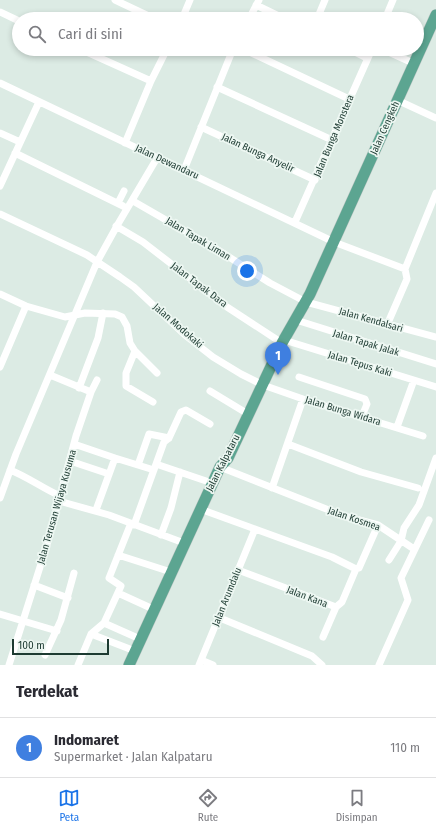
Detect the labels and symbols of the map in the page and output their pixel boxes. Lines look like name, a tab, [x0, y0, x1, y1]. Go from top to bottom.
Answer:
street label: Jalan Bunga Monstera	[311, 93, 357, 179]
street label: Jalan Cengkeh	[368, 99, 402, 157]
street label: Jalan Bunga Anyelir	[220, 131, 297, 175]
street label: Jalan Dewandaru	[133, 142, 201, 182]
street label: Jalan Tapak Liman	[163, 215, 233, 263]
street label: Jalan Tapak Dara	[168, 260, 230, 310]
your location	[237, 261, 257, 281]
street label: Jalan Modokaki	[151, 301, 205, 351]
street label: Jalan Kendalsari	[338, 305, 404, 335]
street label: Jalan Tapak Jalak	[331, 327, 401, 359]
pin: 1	[265, 342, 291, 375]
street label: Jalan Tepus Kaki	[327, 349, 393, 379]
street label: Jalan Bunga Widara	[304, 394, 382, 428]
street label: Jalan Kalpataru	[204, 433, 242, 493]
street label: Jalan Terusan Wijaya Kusuma	[35, 448, 79, 566]
street label: Jalan Kosmea	[326, 504, 382, 534]
street label: Jalan Arumdalu	[210, 566, 244, 628]
street label: Jalan Kana	[285, 584, 329, 610]
scale bar	[12, 637, 109, 656]

